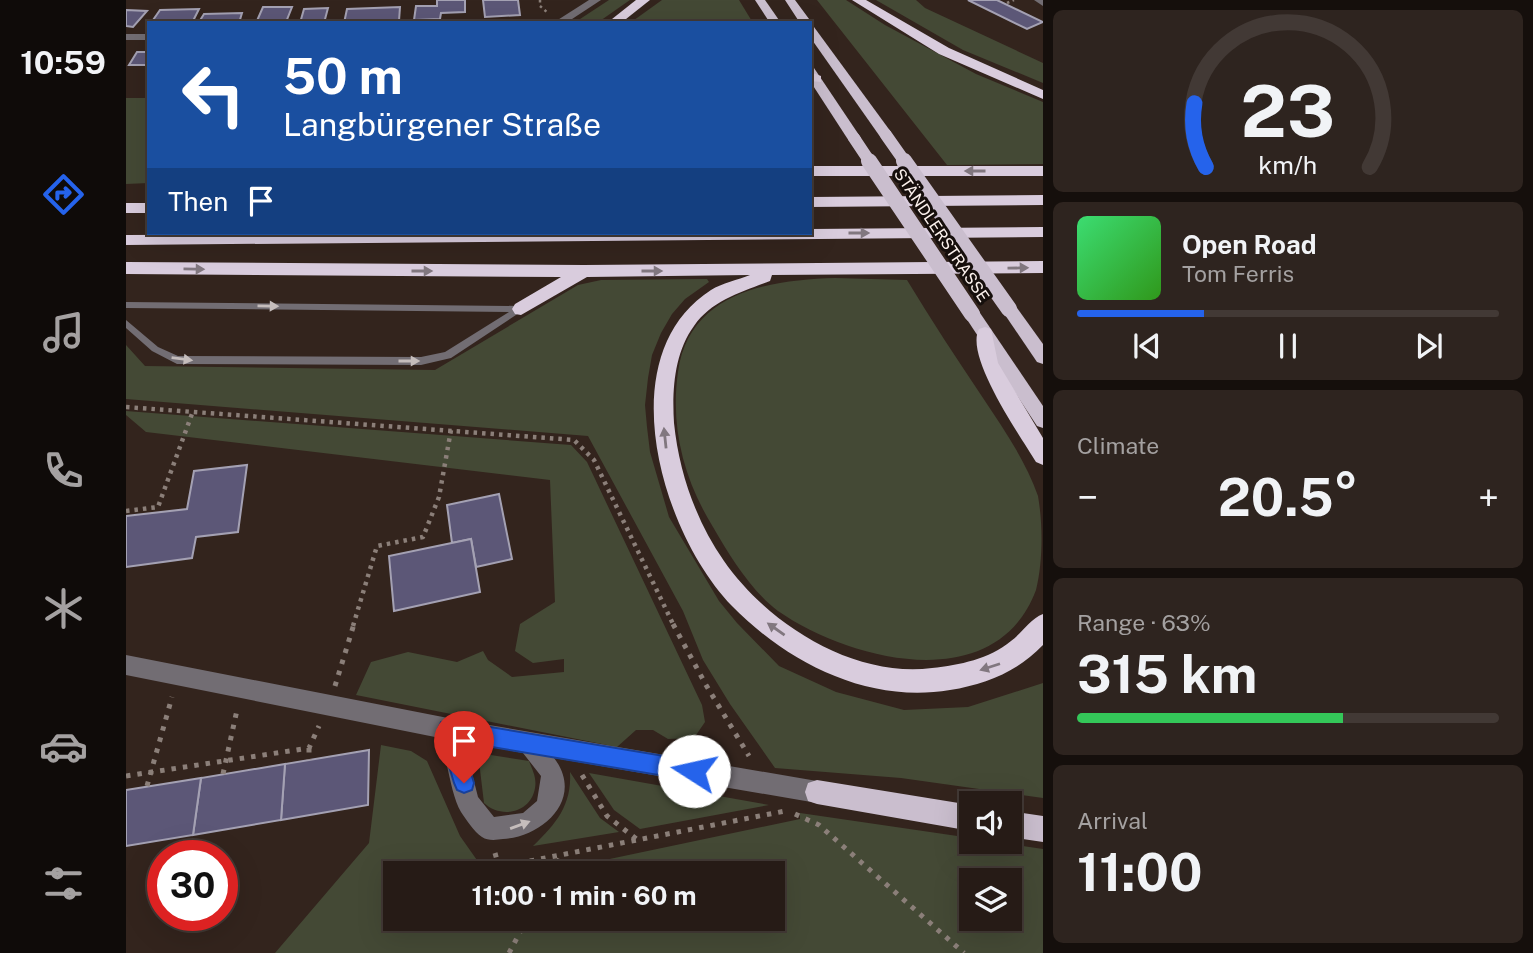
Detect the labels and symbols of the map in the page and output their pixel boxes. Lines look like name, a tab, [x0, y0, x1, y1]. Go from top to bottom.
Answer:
street label: STÄNDLERSTRASSE	[890, 165, 994, 305]
one-way arrow	[964, 165, 986, 177]
one-way arrow	[848, 227, 870, 239]
one-way arrow	[1007, 262, 1029, 273]
one-way arrow	[183, 263, 205, 274]
one-way arrow	[411, 265, 433, 277]
one-way arrow	[641, 265, 663, 277]
one-way arrow	[257, 301, 279, 312]
one-way arrow	[171, 353, 193, 364]
one-way arrow	[398, 355, 420, 367]
one-way arrow	[659, 427, 670, 449]
one-way arrow	[767, 623, 786, 636]
one-way arrow	[979, 662, 1000, 672]
pin	[434, 711, 494, 783]
position arrow	[657, 734, 731, 808]
one-way arrow	[510, 819, 531, 830]
speed limit sign: 30	[147, 840, 238, 931]

